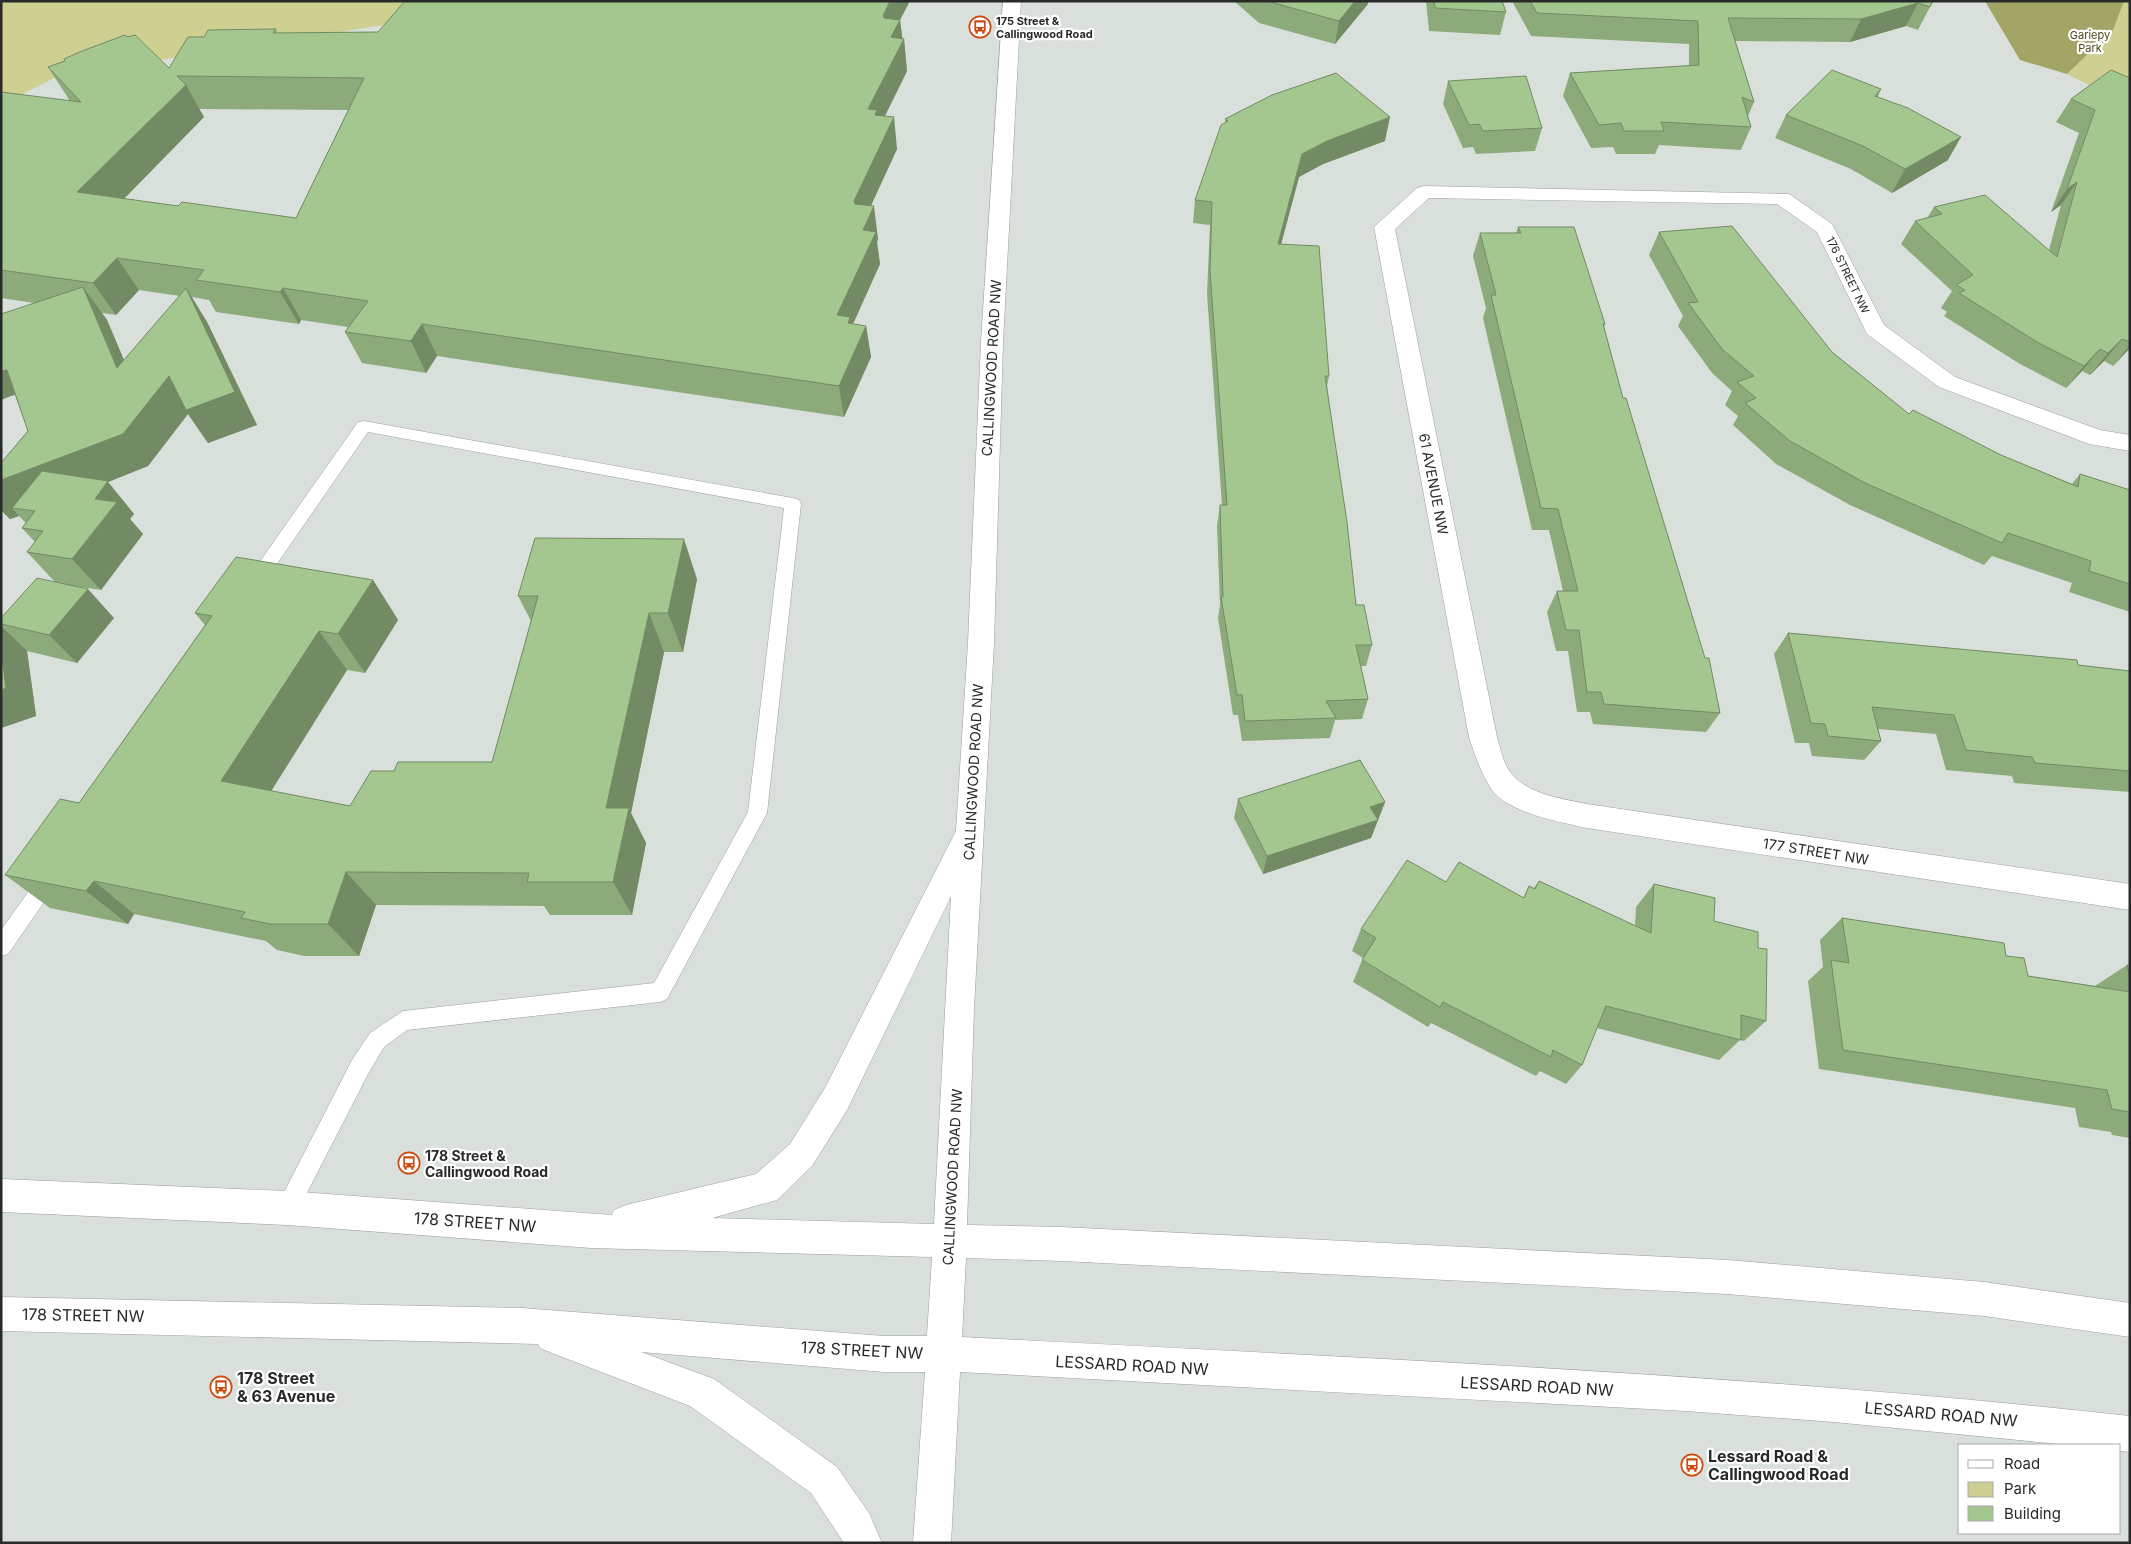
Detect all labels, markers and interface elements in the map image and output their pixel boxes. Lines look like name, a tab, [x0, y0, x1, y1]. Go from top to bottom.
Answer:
place label: 175 Street & Callingwood Road	[996, 14, 1093, 41]
bus stop icon: 175 Street & Callingwood Road	[968, 15, 992, 39]
park label: Gariepy Park	[2070, 28, 2110, 55]
street label: 176 STREET NW	[1823, 234, 1873, 316]
street label: CALLINGWOOD ROAD NW	[978, 279, 1004, 457]
street label: 61 AVENUE NW	[1416, 432, 1452, 536]
street label: CALLINGWOOD ROAD NW	[960, 683, 986, 861]
street label: 177 STREET NW	[1762, 834, 1870, 868]
street label: CALLINGWOOD ROAD NW	[939, 1088, 965, 1266]
place label: 178 Street & Callingwood Road	[425, 1147, 548, 1180]
bus stop icon: 178 Street & Callingwood Road	[397, 1151, 421, 1175]
street label: 178 STREET NW	[413, 1208, 537, 1236]
street label: 178 STREET NW	[22, 1304, 145, 1326]
street label: 178 STREET NW	[800, 1337, 924, 1363]
street label: LESSARD ROAD NW	[1055, 1351, 1209, 1379]
place label: 178 Street & 63 Avenue	[237, 1368, 335, 1406]
street label: LESSARD ROAD NW	[1460, 1372, 1614, 1400]
bus stop icon: 178 Street & 63 Avenue	[209, 1375, 233, 1399]
street label: LESSARD ROAD NW	[1864, 1397, 2019, 1431]
legend	[1958, 1444, 2121, 1534]
place label: Lessard Road & Callingwood Road	[1708, 1446, 1849, 1484]
bus stop icon: Lessard Road & Callingwood Road	[1680, 1453, 1704, 1477]
text: Road	[2004, 1454, 2040, 1473]
text: Park	[2004, 1479, 2037, 1498]
text: Building	[2004, 1504, 2061, 1523]

